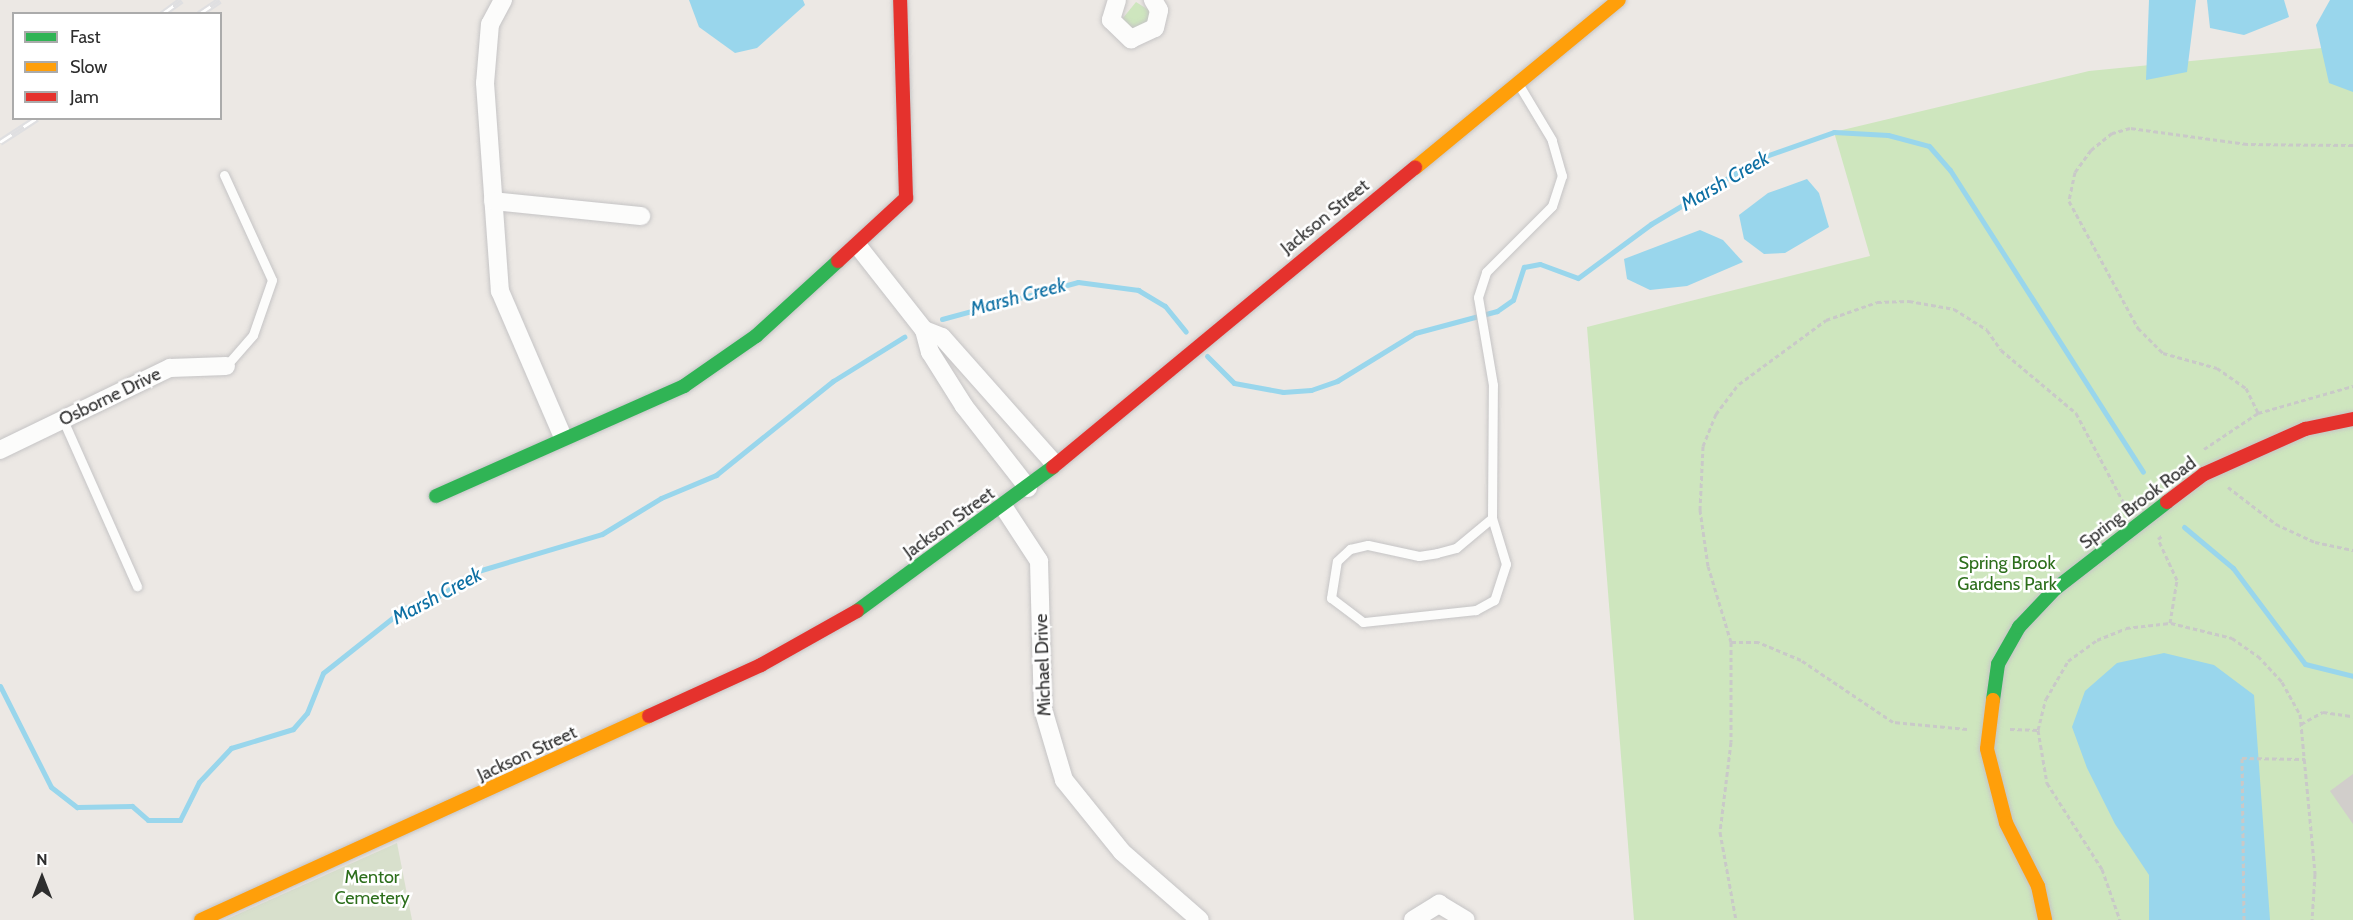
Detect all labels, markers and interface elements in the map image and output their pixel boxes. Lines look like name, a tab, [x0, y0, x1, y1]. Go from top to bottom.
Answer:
legend	[12, 12, 222, 120]
text: Fast	[70, 26, 101, 48]
text: Slow	[70, 56, 107, 78]
text: Jam	[70, 86, 99, 108]
water label: Marsh Creek	[1677, 146, 1773, 216]
street label: Jackson Street	[1277, 175, 1373, 259]
water label: Marsh Creek	[968, 273, 1068, 321]
street label: Osborne Drive	[56, 363, 164, 431]
street label: Spring Brook Road	[2076, 452, 2200, 554]
street label: Jackson Street	[899, 483, 999, 563]
park label: Spring Brook Gardens Park	[1957, 553, 2057, 596]
water label: Marsh Creek	[388, 562, 486, 630]
street label: Michael Drive	[1030, 613, 1056, 717]
street label: Jackson Street	[474, 722, 580, 786]
north arrow	[12, 848, 72, 908]
text: N	[36, 850, 48, 869]
park label: Mentor Cemetery	[334, 867, 410, 910]

